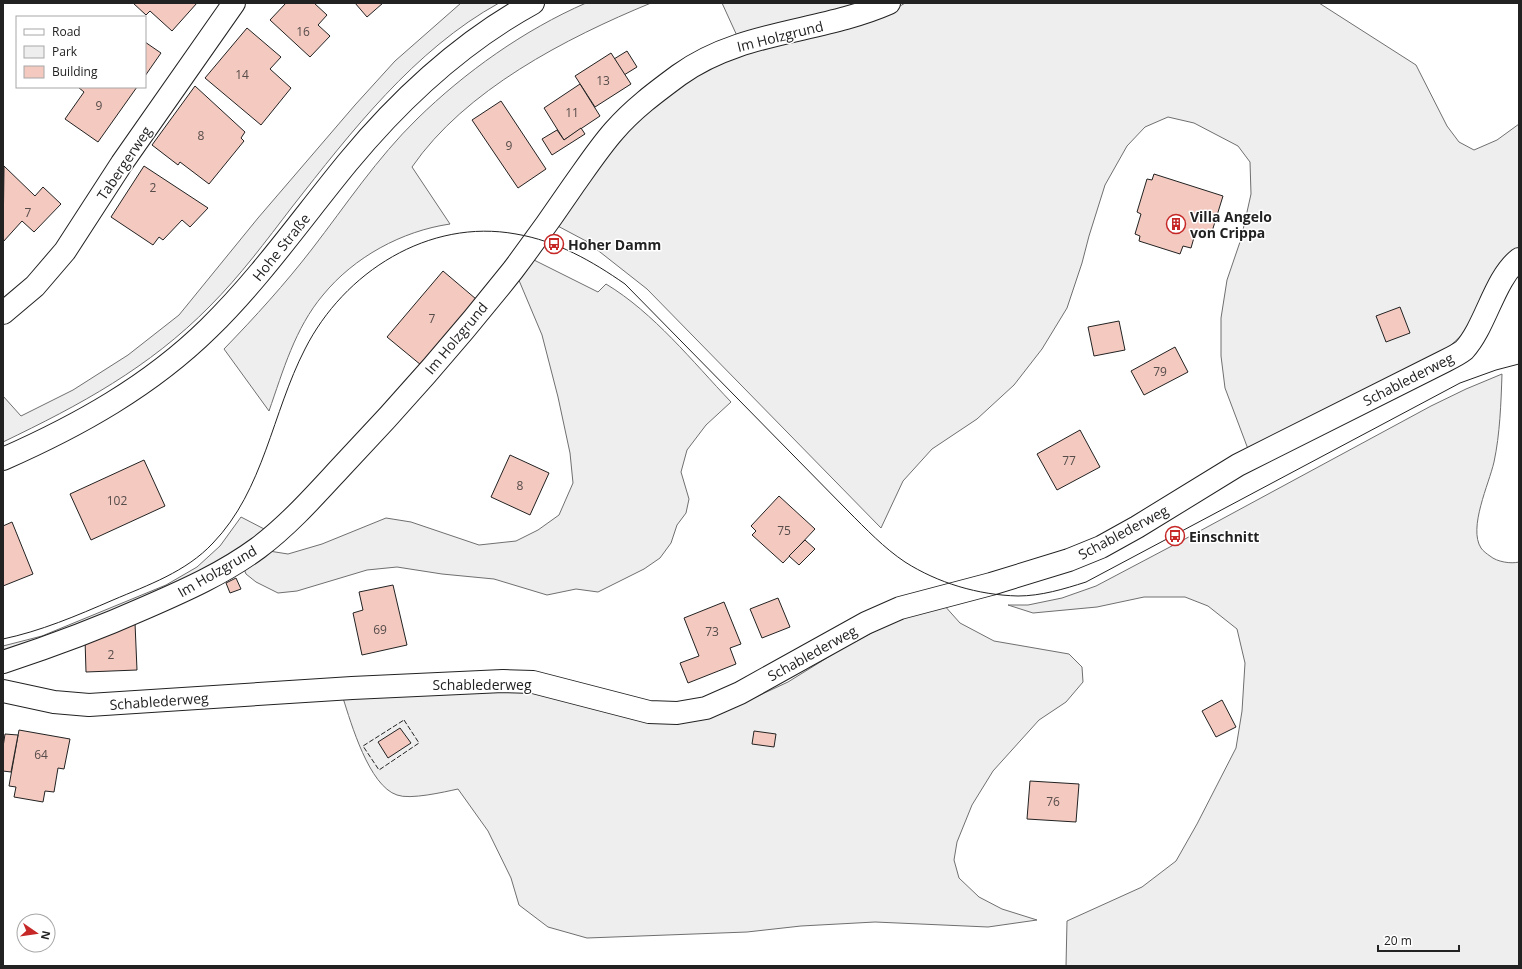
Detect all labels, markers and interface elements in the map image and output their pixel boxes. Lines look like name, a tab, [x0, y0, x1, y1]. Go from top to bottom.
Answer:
legend	[16, 16, 146, 88]
street label: Im Holzgrund	[735, 16, 825, 56]
text: Road	[52, 23, 81, 40]
house number: 16	[296, 23, 310, 40]
text: Park	[52, 43, 78, 60]
text: Building	[52, 63, 98, 80]
house number: 14	[235, 66, 249, 83]
house number: 13	[596, 72, 610, 89]
house number: 9	[96, 97, 103, 114]
house number: 11	[565, 104, 579, 121]
street label: Tabergerweg	[92, 122, 156, 204]
house number: 8	[198, 127, 205, 144]
house number: 9	[506, 137, 513, 154]
house number: 2	[150, 179, 157, 196]
house number: 7	[25, 204, 32, 221]
place label: Villa Angelo von Crippa	[1190, 207, 1272, 242]
street label: Hohe Straße	[248, 209, 314, 285]
building icon: Villa Angelo von Crippa	[1165, 213, 1187, 235]
bus stop icon: Hoher Damm	[543, 233, 565, 255]
place label: Hoher Damm	[568, 235, 661, 254]
street label: Im Holzgrund	[420, 298, 492, 378]
house number: 7	[429, 310, 436, 327]
street label: Schablederweg	[1360, 348, 1457, 410]
house number: 79	[1153, 363, 1167, 380]
house number: 77	[1062, 452, 1076, 469]
house number: 8	[517, 477, 524, 494]
house number: 102	[107, 492, 127, 509]
street label: Schablederweg	[1075, 500, 1172, 564]
house number: 75	[777, 522, 791, 539]
bus stop icon: Einschnitt	[1164, 525, 1186, 547]
place label: Einschnitt	[1189, 527, 1259, 546]
street label: Im Holzgrund	[174, 541, 260, 601]
street label: Schablederweg	[764, 620, 860, 685]
house number: 69	[373, 621, 387, 638]
house number: 73	[705, 623, 719, 640]
house number: 2	[108, 646, 115, 663]
street label: Schablederweg	[432, 675, 532, 694]
street label: Schablederweg	[109, 688, 210, 714]
house number: 64	[34, 746, 48, 763]
house number: 76	[1046, 793, 1060, 810]
north arrow	[16, 913, 56, 953]
scale bar	[1378, 927, 1459, 953]
text: N	[38, 929, 55, 941]
text: 20 m	[1384, 932, 1412, 949]

